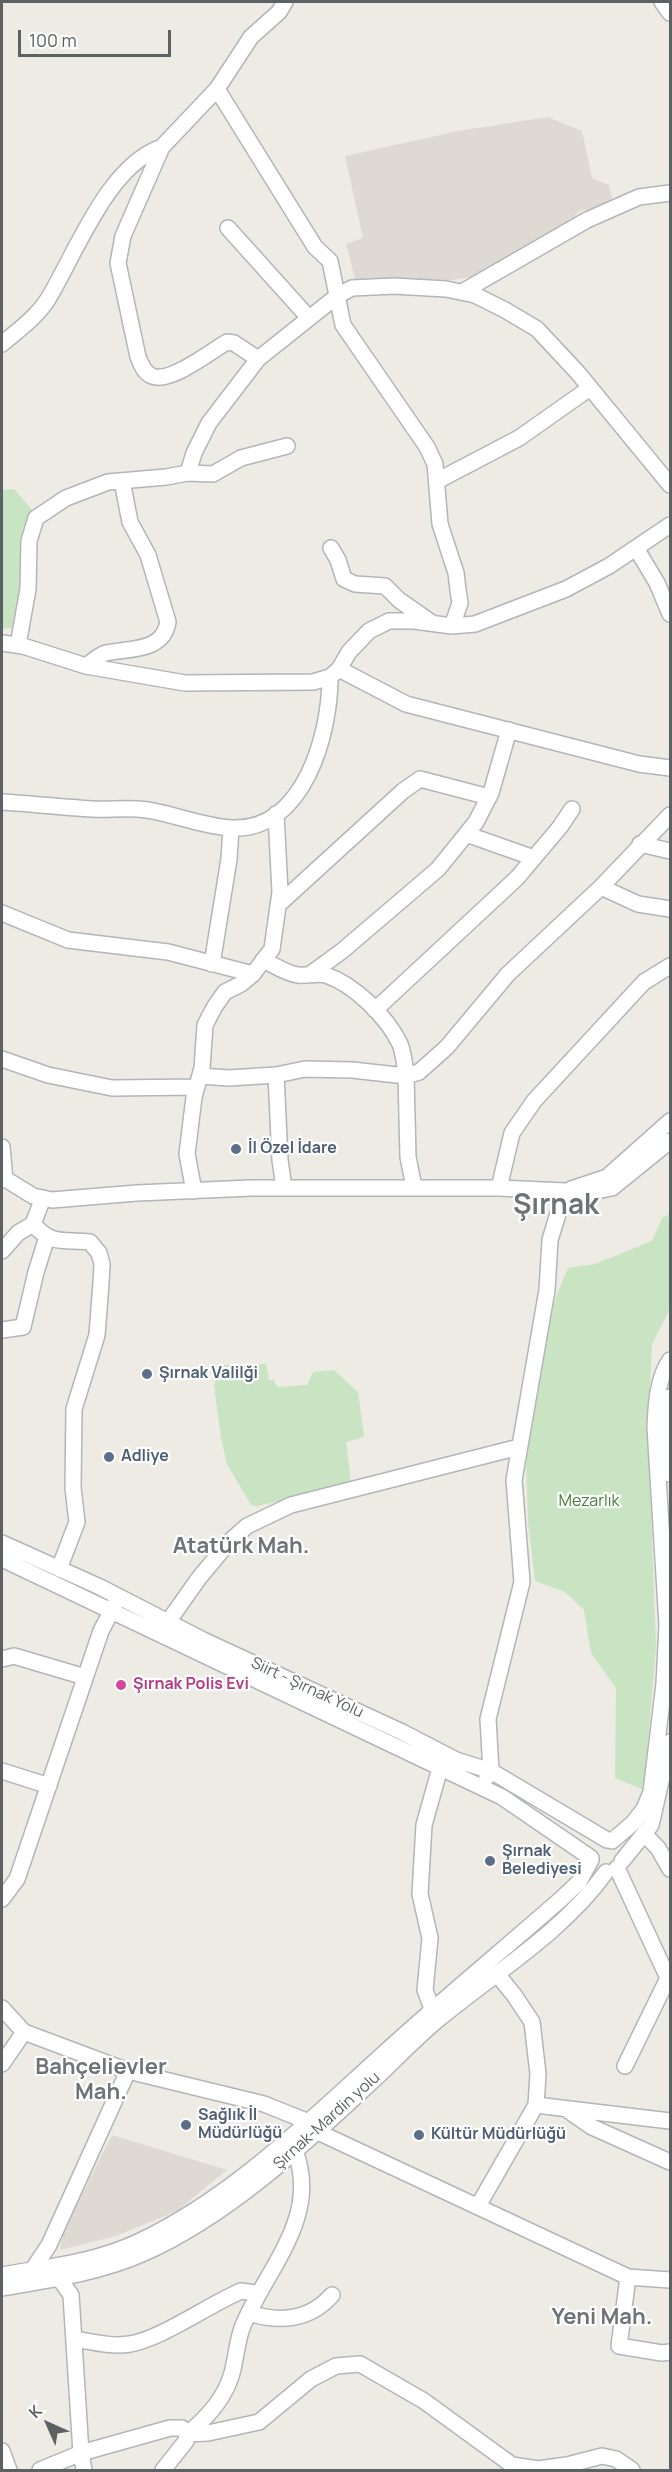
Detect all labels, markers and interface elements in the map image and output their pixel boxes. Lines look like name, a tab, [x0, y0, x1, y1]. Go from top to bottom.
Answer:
scale bar	[21, 18, 174, 56]
text: 100 m	[29, 28, 77, 52]
place label: İl Özel İdare	[248, 1139, 337, 1159]
marker: İl Özel İdare	[229, 1142, 243, 1156]
district label: Şırnak	[513, 1189, 599, 1223]
place label: Şırnak Valilği	[159, 1364, 258, 1384]
marker: Şırnak Valilği	[140, 1367, 154, 1381]
place label: Adliye	[121, 1447, 169, 1467]
marker: Adliye	[102, 1450, 116, 1464]
park label: Mezarlık	[559, 1492, 619, 1512]
district label: Atatürk Mah.	[173, 1534, 309, 1560]
street label: Siirt - Şırnak Yolu	[248, 1654, 366, 1722]
place label: Şırnak Polis Evi	[133, 1675, 249, 1695]
marker: Şırnak Polis Evi	[114, 1678, 128, 1692]
place label: Şırnak Belediyesi	[502, 1842, 582, 1880]
marker: Şırnak Belediyesi	[483, 1854, 497, 1868]
district label: Bahçelievler Mah.	[35, 2055, 167, 2106]
street label: Şırnak-Mardin yolu	[270, 2068, 384, 2174]
place label: Sağlık İl Müdürlüğü	[198, 2106, 282, 2144]
marker: Sağlık İl Müdürlüğü	[179, 2118, 193, 2132]
place label: Kültür Müdürlüğü	[431, 2125, 566, 2145]
marker: Kültür Müdürlüğü	[412, 2128, 426, 2142]
district label: Yeni Mah.	[552, 2305, 652, 2331]
north arrow	[18, 2394, 78, 2454]
text: K	[24, 2400, 47, 2423]

